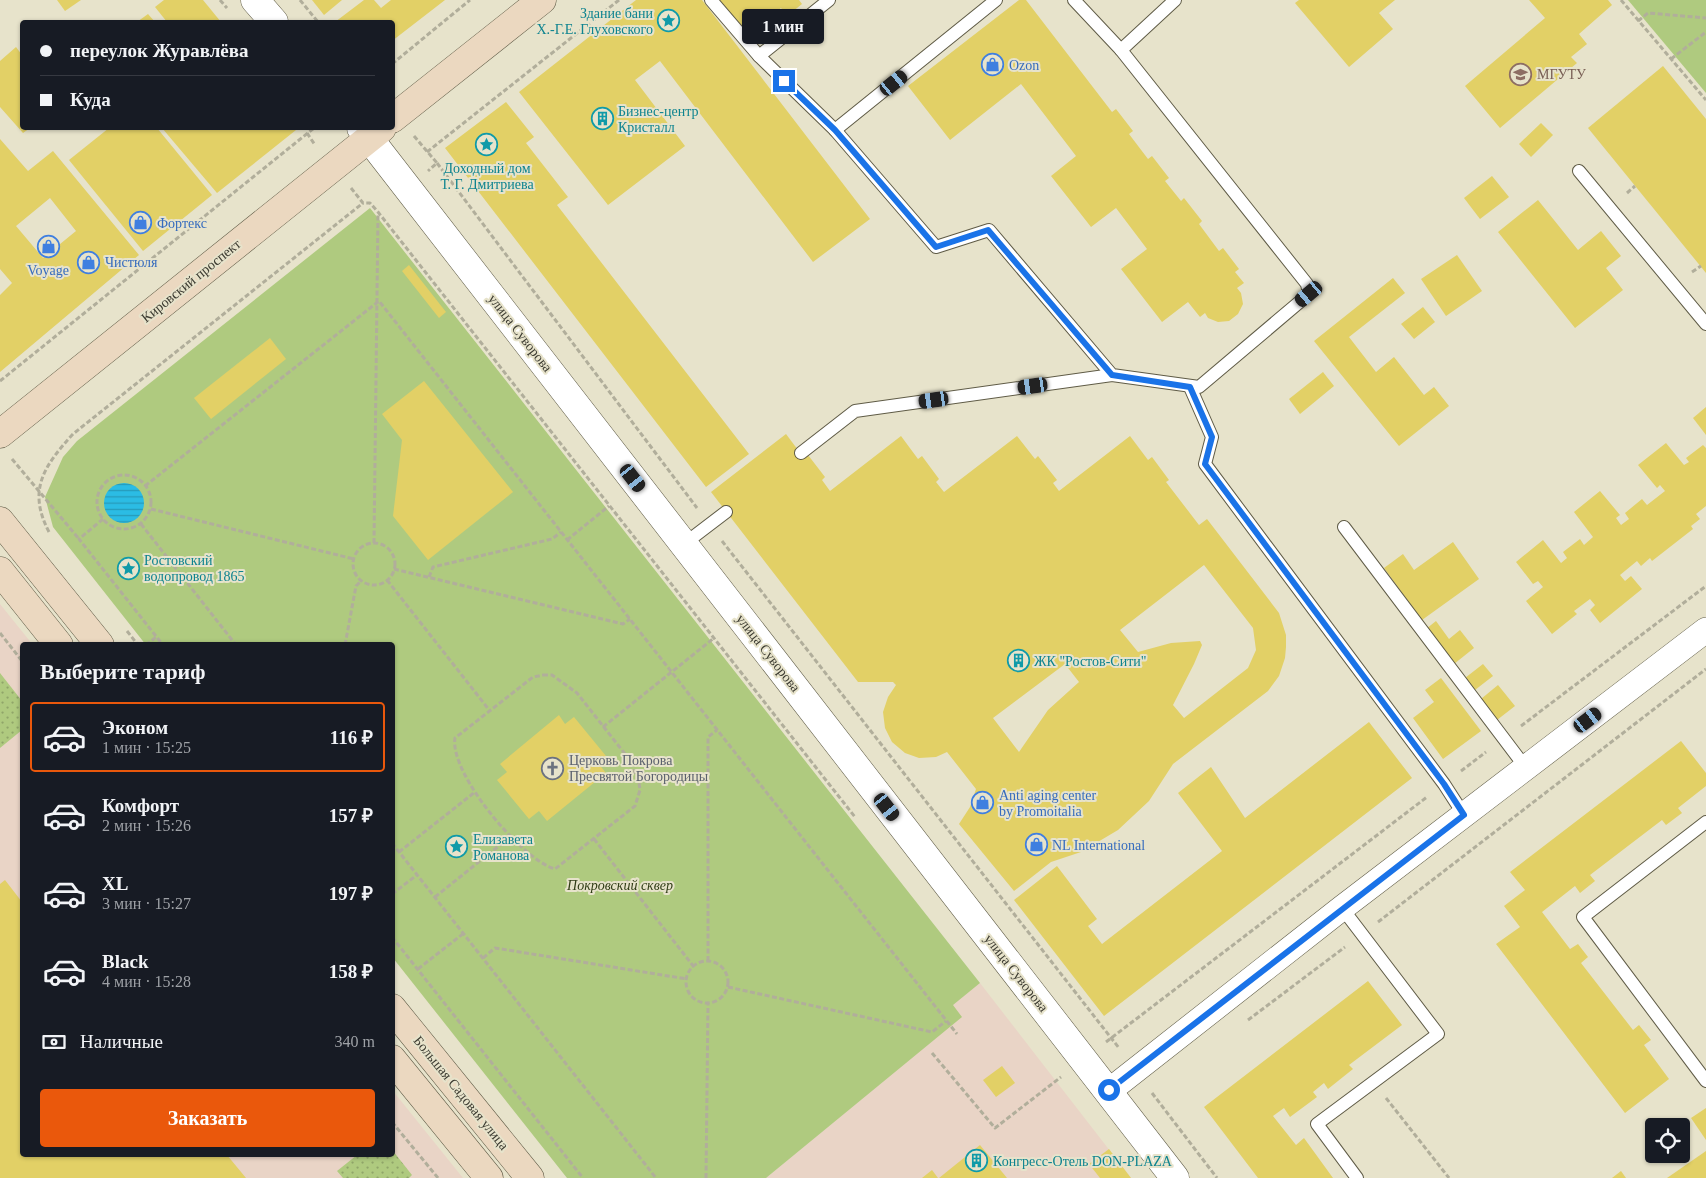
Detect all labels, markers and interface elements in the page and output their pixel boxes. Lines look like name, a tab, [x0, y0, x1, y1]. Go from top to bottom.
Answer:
place label: Здание бани Х.-Г.Е. Глуховского	[536, 6, 653, 37]
callout: 1 мин	[743, 8, 825, 44]
place icon: Здание бани Х.-Г.Е. Глуховского	[657, 9, 681, 33]
text: 1 мин	[762, 18, 804, 35]
text: переулок Журавлёва	[70, 40, 249, 61]
shop icon: Ozon	[981, 53, 1005, 77]
place label: Ozon	[1009, 58, 1039, 73]
school or university icon: МГУТУ	[1509, 62, 1533, 86]
place label: МГУТУ	[1537, 67, 1586, 82]
car	[877, 68, 910, 98]
route end	[773, 70, 795, 92]
text: Куда	[70, 89, 111, 110]
place label: Бизнес-центр Кристалл	[618, 104, 698, 135]
building icon: Бизнес-центр Кристалл	[590, 107, 614, 131]
place icon: Доходный дом Т. Г. Дмитриева	[475, 133, 499, 157]
place label: Доходный дом Т. Г. Дмитриева	[440, 161, 534, 192]
shop icon: Фортекс	[129, 211, 153, 235]
place label: Фортекс	[157, 216, 207, 231]
shop icon: Voyage	[36, 235, 60, 259]
street label: Кировский проспект	[138, 236, 244, 326]
shop icon: Чистюля	[77, 250, 101, 274]
place label: Чистюля	[105, 255, 158, 270]
place label: Voyage	[27, 263, 69, 278]
car	[1292, 279, 1325, 309]
street label: улица Суворова	[485, 291, 555, 375]
car	[1017, 376, 1048, 396]
car	[918, 390, 949, 410]
car	[617, 462, 648, 494]
place label: Ростовский водопровод 1865	[144, 553, 244, 584]
place icon: Ростовский водопровод 1865	[116, 556, 140, 580]
street label: улица Суворова	[733, 611, 803, 695]
building icon: ЖК "Ростов-Сити"	[1006, 649, 1030, 673]
place label: ЖК "Ростов-Сити"	[1034, 654, 1146, 669]
text: Выберите тариф	[40, 659, 206, 684]
car	[1571, 705, 1604, 735]
icon: car	[42, 715, 87, 760]
text: Эконом	[102, 717, 168, 738]
text: 116 ₽	[330, 727, 373, 748]
text: 1 мин · 15:25	[102, 739, 191, 756]
place label: Церковь Покрова Пресвятой Богородицы	[569, 753, 709, 784]
church icon: Церковь Покрова Пресвятой Богородицы	[541, 756, 565, 780]
place label: Anti aging center by Promoitalia	[999, 788, 1097, 819]
car	[871, 791, 902, 823]
shop icon: Anti aging center by Promoitalia	[971, 791, 995, 815]
icon: car	[42, 793, 87, 838]
text: Комфорт	[102, 795, 179, 816]
text: 157 ₽	[329, 805, 373, 826]
text: 2 мин · 15:26	[102, 817, 191, 834]
place label: Елизавета Романова	[473, 832, 534, 863]
shop icon: NL International	[1024, 833, 1048, 857]
place icon: Елизавета Романова	[445, 835, 469, 859]
place label: NL International	[1052, 838, 1145, 853]
icon: car	[42, 871, 87, 916]
text: XL	[102, 873, 128, 894]
park label: Покровский сквер	[566, 878, 673, 893]
text: 197 ₽	[329, 883, 373, 904]
text: 3 мин · 15:27	[102, 895, 191, 912]
street label: улица Суворова	[981, 931, 1051, 1015]
icon: car	[42, 949, 87, 994]
text: Black	[102, 951, 148, 972]
text: 158 ₽	[329, 961, 373, 982]
text: 4 мин · 15:28	[102, 973, 191, 990]
icon: cash	[40, 1028, 68, 1056]
text: Наличные	[80, 1031, 163, 1052]
text: 340 m	[335, 1033, 375, 1050]
street label: Большая Садовая улица	[410, 1033, 512, 1154]
route start	[1098, 1079, 1120, 1101]
button: Заказать	[40, 1089, 375, 1147]
map controls	[1645, 1118, 1690, 1163]
button: locate	[1645, 1118, 1690, 1163]
building icon: Конгресс-Отель DON-PLAZA	[965, 1149, 989, 1173]
place label: Конгресс-Отель DON-PLAZA	[993, 1154, 1173, 1169]

